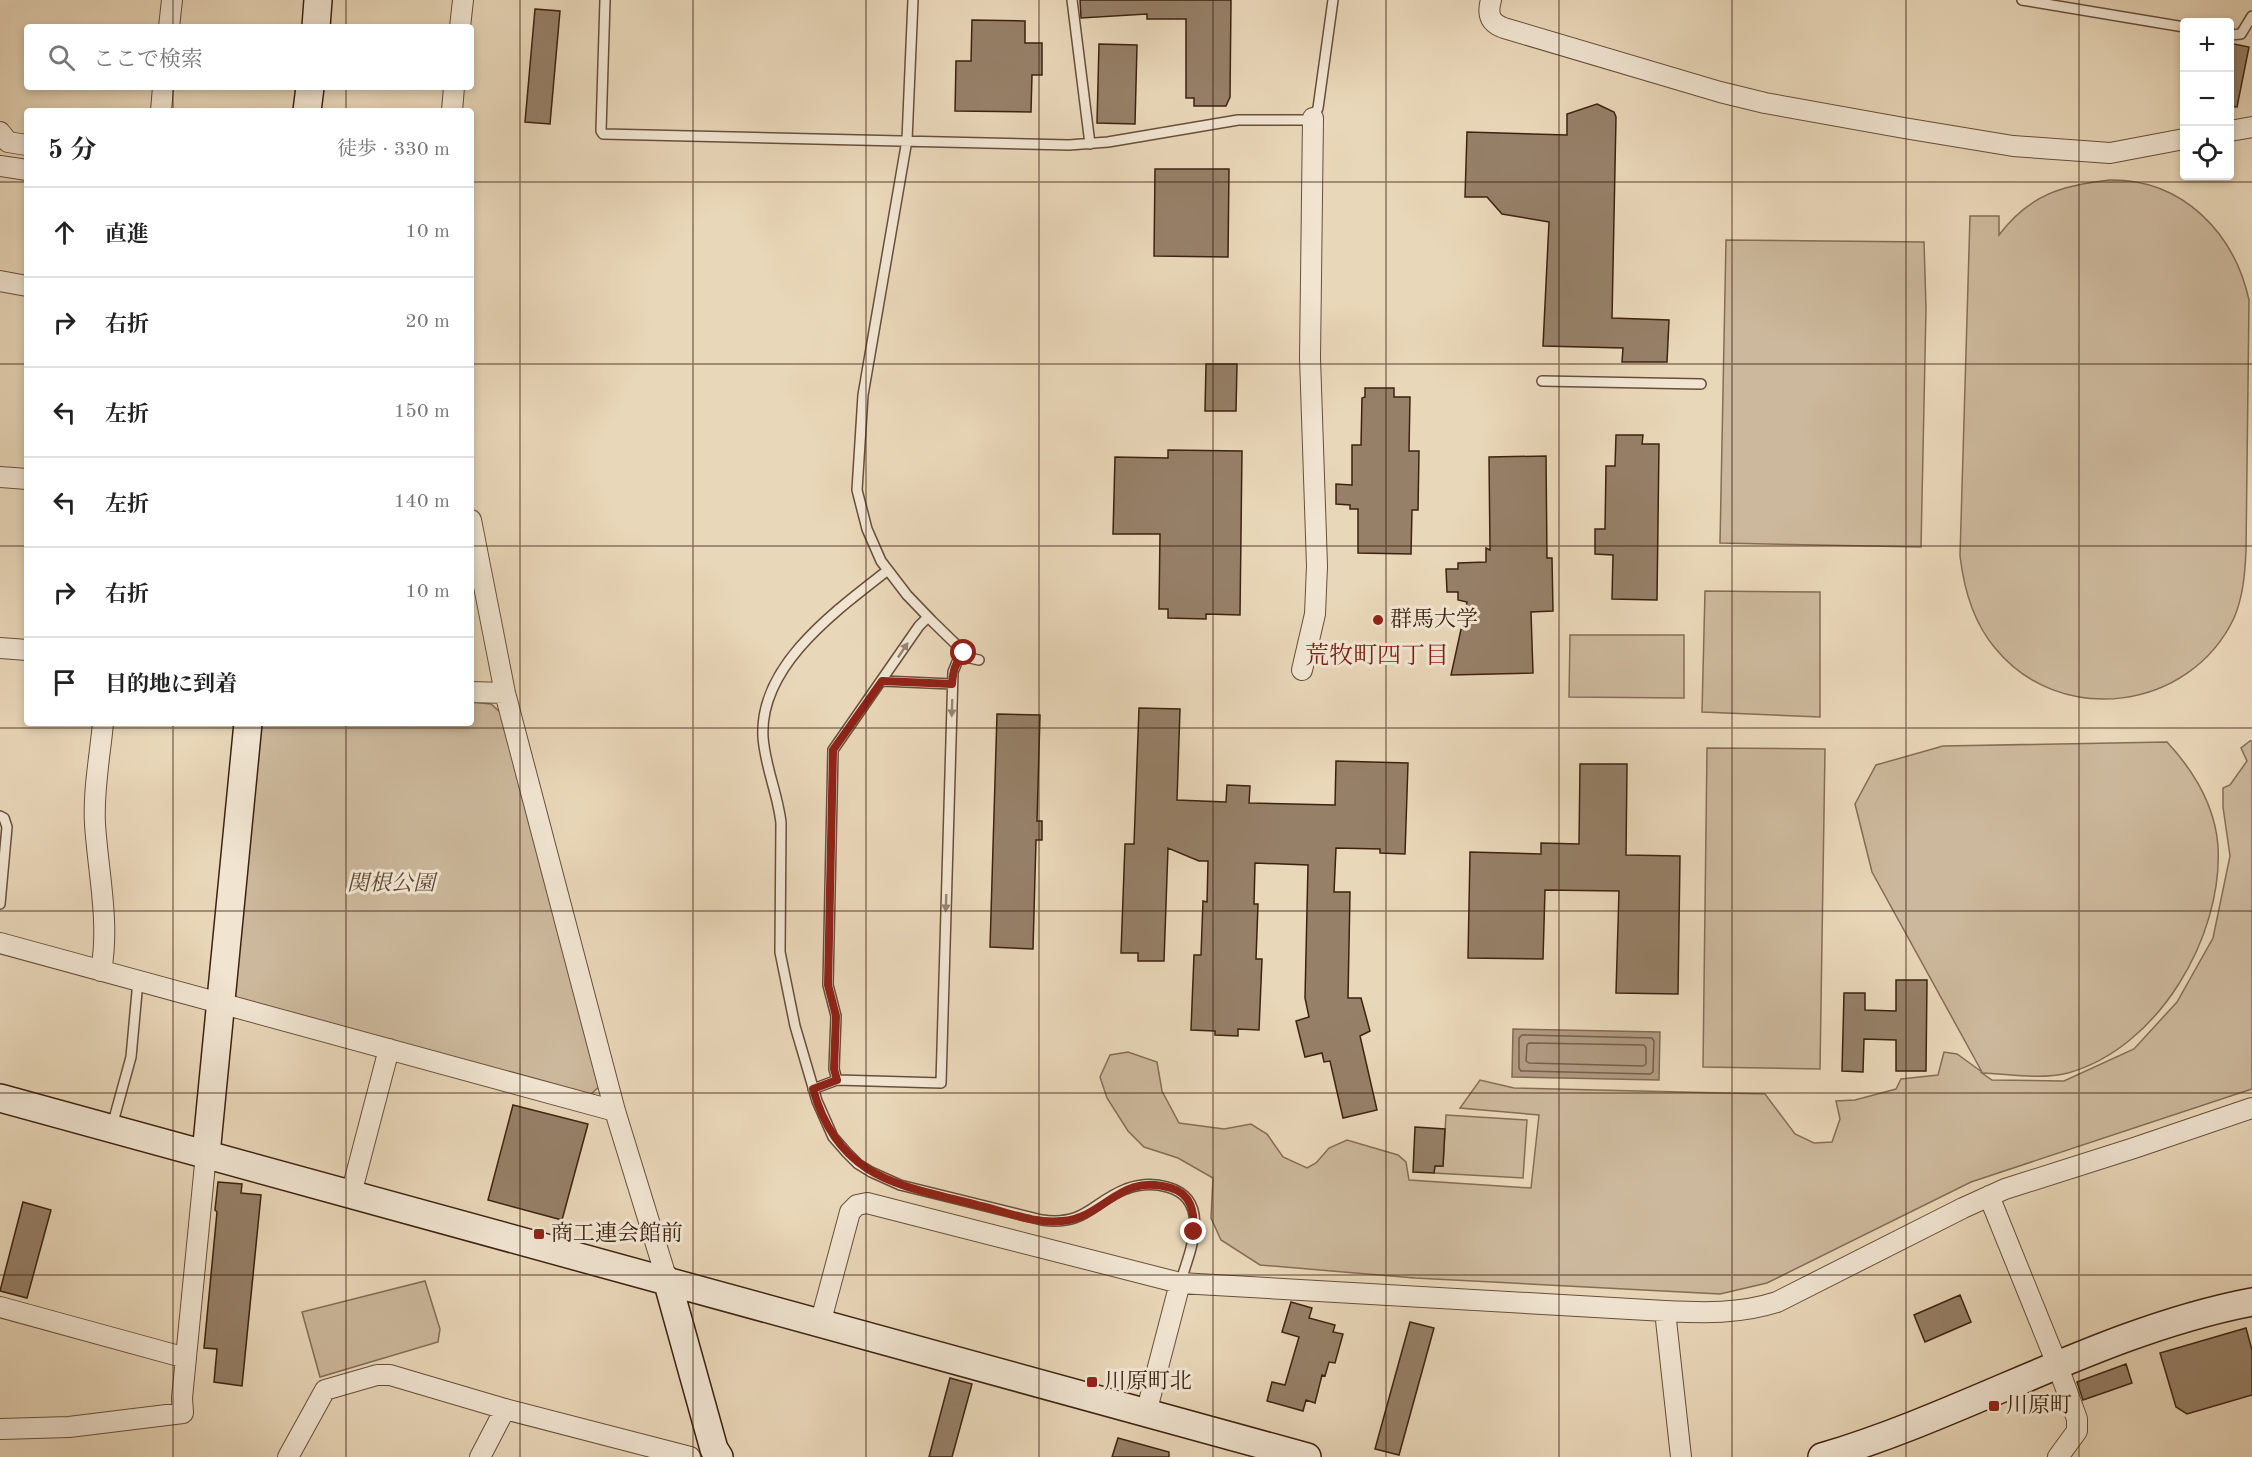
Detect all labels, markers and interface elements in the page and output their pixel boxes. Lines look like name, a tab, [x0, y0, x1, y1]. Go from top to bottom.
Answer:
map controls	[2180, 18, 2234, 180]
button: +	[2180, 18, 2234, 72]
search box	[24, 24, 474, 90]
icon: search	[45, 41, 78, 74]
text: ここで検索	[93, 49, 203, 71]
button: −	[2180, 72, 2234, 126]
button: locate	[2180, 126, 2234, 180]
text: 5 分	[48, 138, 96, 164]
text: 徒歩 · 330 m	[337, 140, 450, 160]
icon: ahead	[48, 216, 81, 249]
text: 10 m	[405, 222, 450, 242]
text: 直進	[105, 224, 149, 246]
icon: right	[48, 306, 81, 339]
text: 20 m	[405, 312, 450, 332]
text: 右折	[105, 314, 149, 336]
icon: left	[48, 396, 81, 429]
text: 150 m	[394, 402, 450, 422]
text: 左折	[105, 404, 149, 426]
icon: left	[48, 486, 81, 519]
text: 140 m	[394, 492, 450, 512]
text: 左折	[105, 494, 149, 516]
icon: right	[48, 576, 81, 609]
text: 10 m	[405, 582, 450, 602]
text: 右折	[105, 584, 149, 606]
place label: 群馬大学	[1390, 607, 1478, 631]
marker: 群馬大学	[1371, 613, 1385, 627]
route start	[950, 639, 976, 665]
district label: 荒牧町四丁目	[1305, 642, 1449, 669]
one-way arrow	[897, 643, 909, 659]
icon: arrive	[48, 666, 81, 699]
text: 目的地に到着	[105, 674, 237, 696]
one-way arrow	[947, 698, 957, 717]
park label: 関根公園	[347, 871, 438, 895]
one-way arrow	[941, 893, 951, 912]
route end	[1180, 1218, 1206, 1244]
place label: 商工連会館前	[551, 1221, 683, 1245]
marker: 商工連会館前	[532, 1227, 546, 1241]
place label: 川原町北	[1104, 1369, 1192, 1393]
marker: 川原町北	[1085, 1375, 1099, 1389]
place label: 川原町	[2006, 1393, 2072, 1417]
marker: 川原町	[1987, 1399, 2001, 1413]

